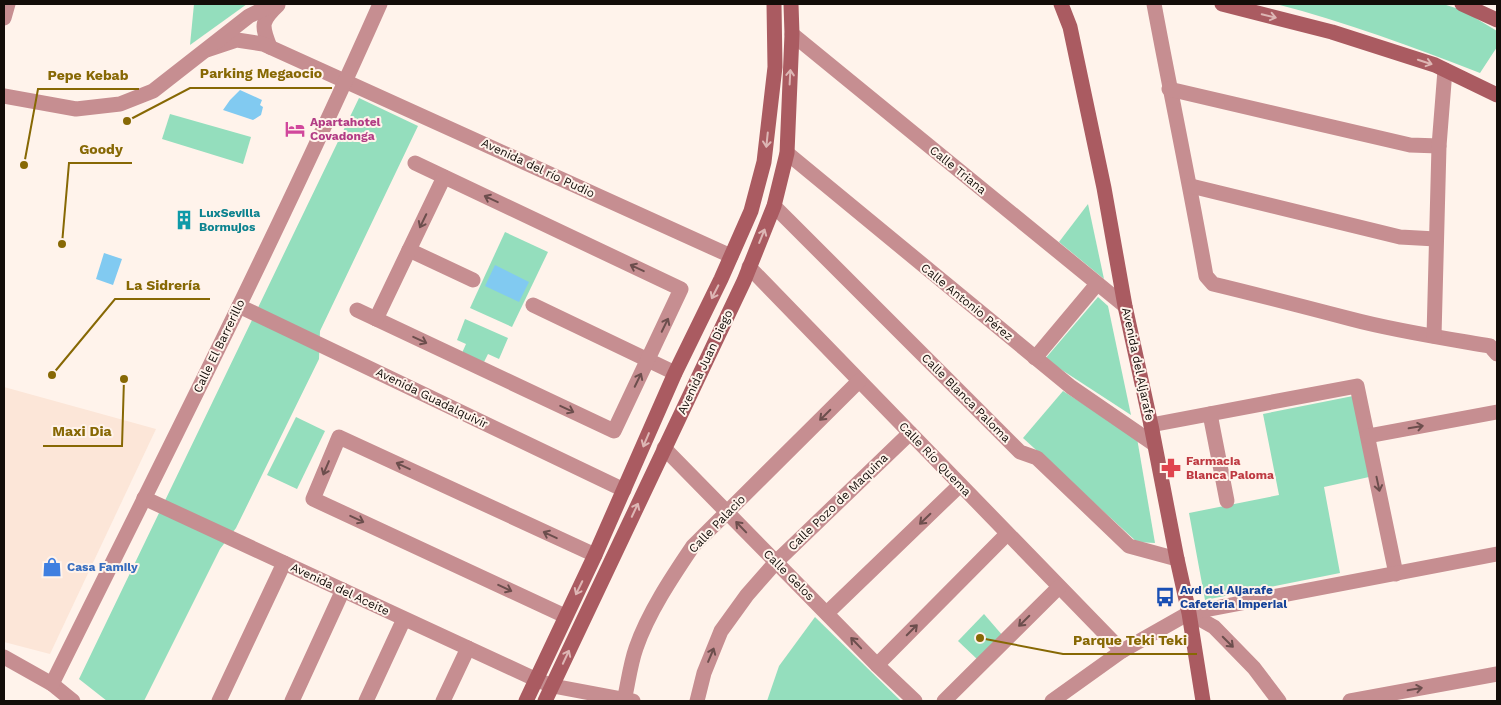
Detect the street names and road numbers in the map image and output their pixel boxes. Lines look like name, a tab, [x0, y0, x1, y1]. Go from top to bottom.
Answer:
street label: Avenida del río Pudio	[479, 136, 597, 200]
street label: Calle Triana	[927, 143, 989, 197]
street label: Calle Antonio Pérez	[918, 261, 1016, 343]
street label: Calle El Barrerillo	[190, 297, 248, 395]
street label: Avenida del Aljarafe	[1119, 306, 1157, 422]
street label: Avenida Juan Diego	[675, 307, 735, 417]
street label: Calle Blanca Paloma	[919, 351, 1013, 445]
street label: Avenida Guadalquivir	[374, 365, 490, 431]
street label: Calle Río Quema	[896, 419, 974, 499]
street label: Calle Pozo de Maquina	[785, 451, 891, 553]
street label: Calle Palacio	[686, 492, 748, 556]
street label: Calle Gelos	[761, 547, 817, 603]
street label: Avenida del Aceite	[288, 560, 392, 618]

